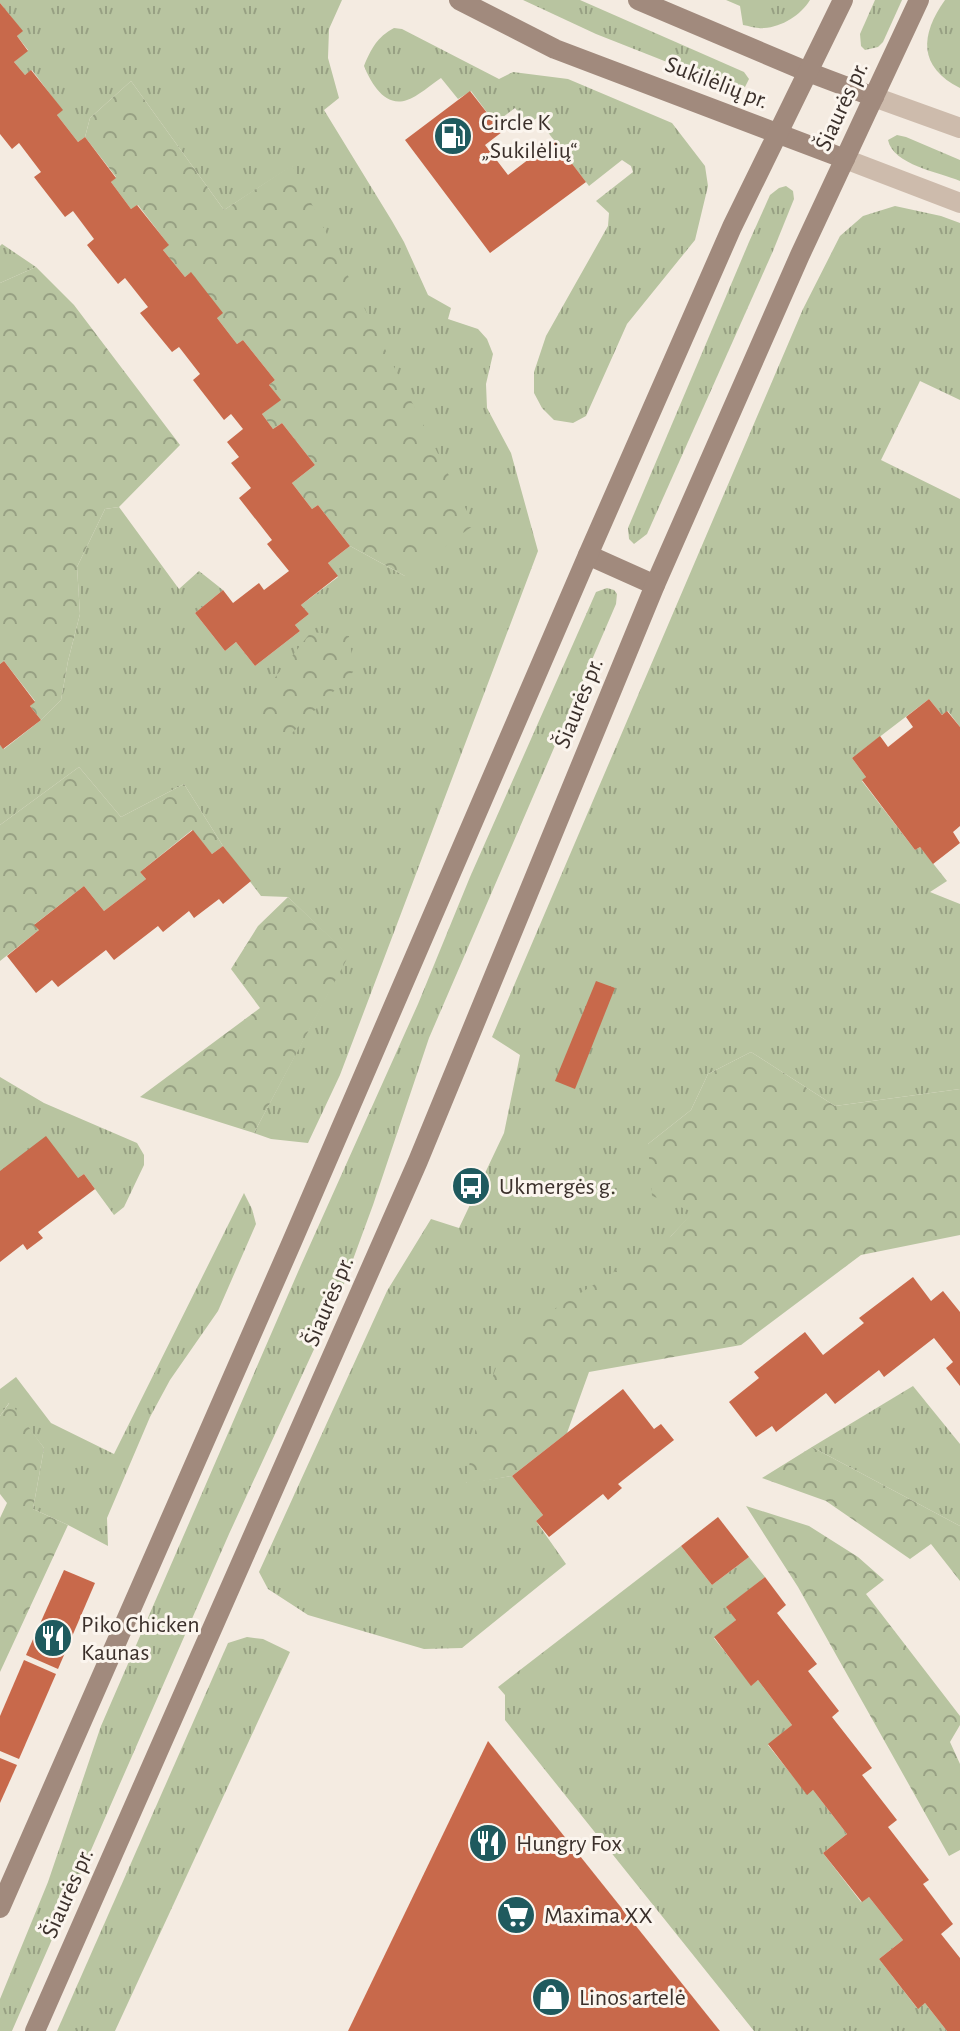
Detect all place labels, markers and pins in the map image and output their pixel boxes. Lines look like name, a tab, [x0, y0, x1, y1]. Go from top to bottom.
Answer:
place label: Circle K „Sukilėlių“	[481, 111, 577, 163]
fuel station icon: Circle K „Sukilėlių“	[432, 115, 474, 157]
bus stop icon: Ukmergės g.	[450, 1165, 492, 1207]
place label: Ukmergės g.	[499, 1175, 616, 1199]
place label: Piko Chicken Kaunas	[81, 1613, 200, 1665]
restaurant icon: Piko Chicken Kaunas	[32, 1617, 74, 1659]
restaurant icon: Hungry Fox	[467, 1822, 509, 1864]
place label: Hungry Fox	[516, 1832, 622, 1856]
supermarket icon: Maxima XX	[495, 1894, 537, 1936]
place label: Maxima XX	[544, 1904, 653, 1928]
shop icon: Linos artelė	[530, 1976, 572, 2018]
place label: Linos artelė	[579, 1986, 686, 2010]

